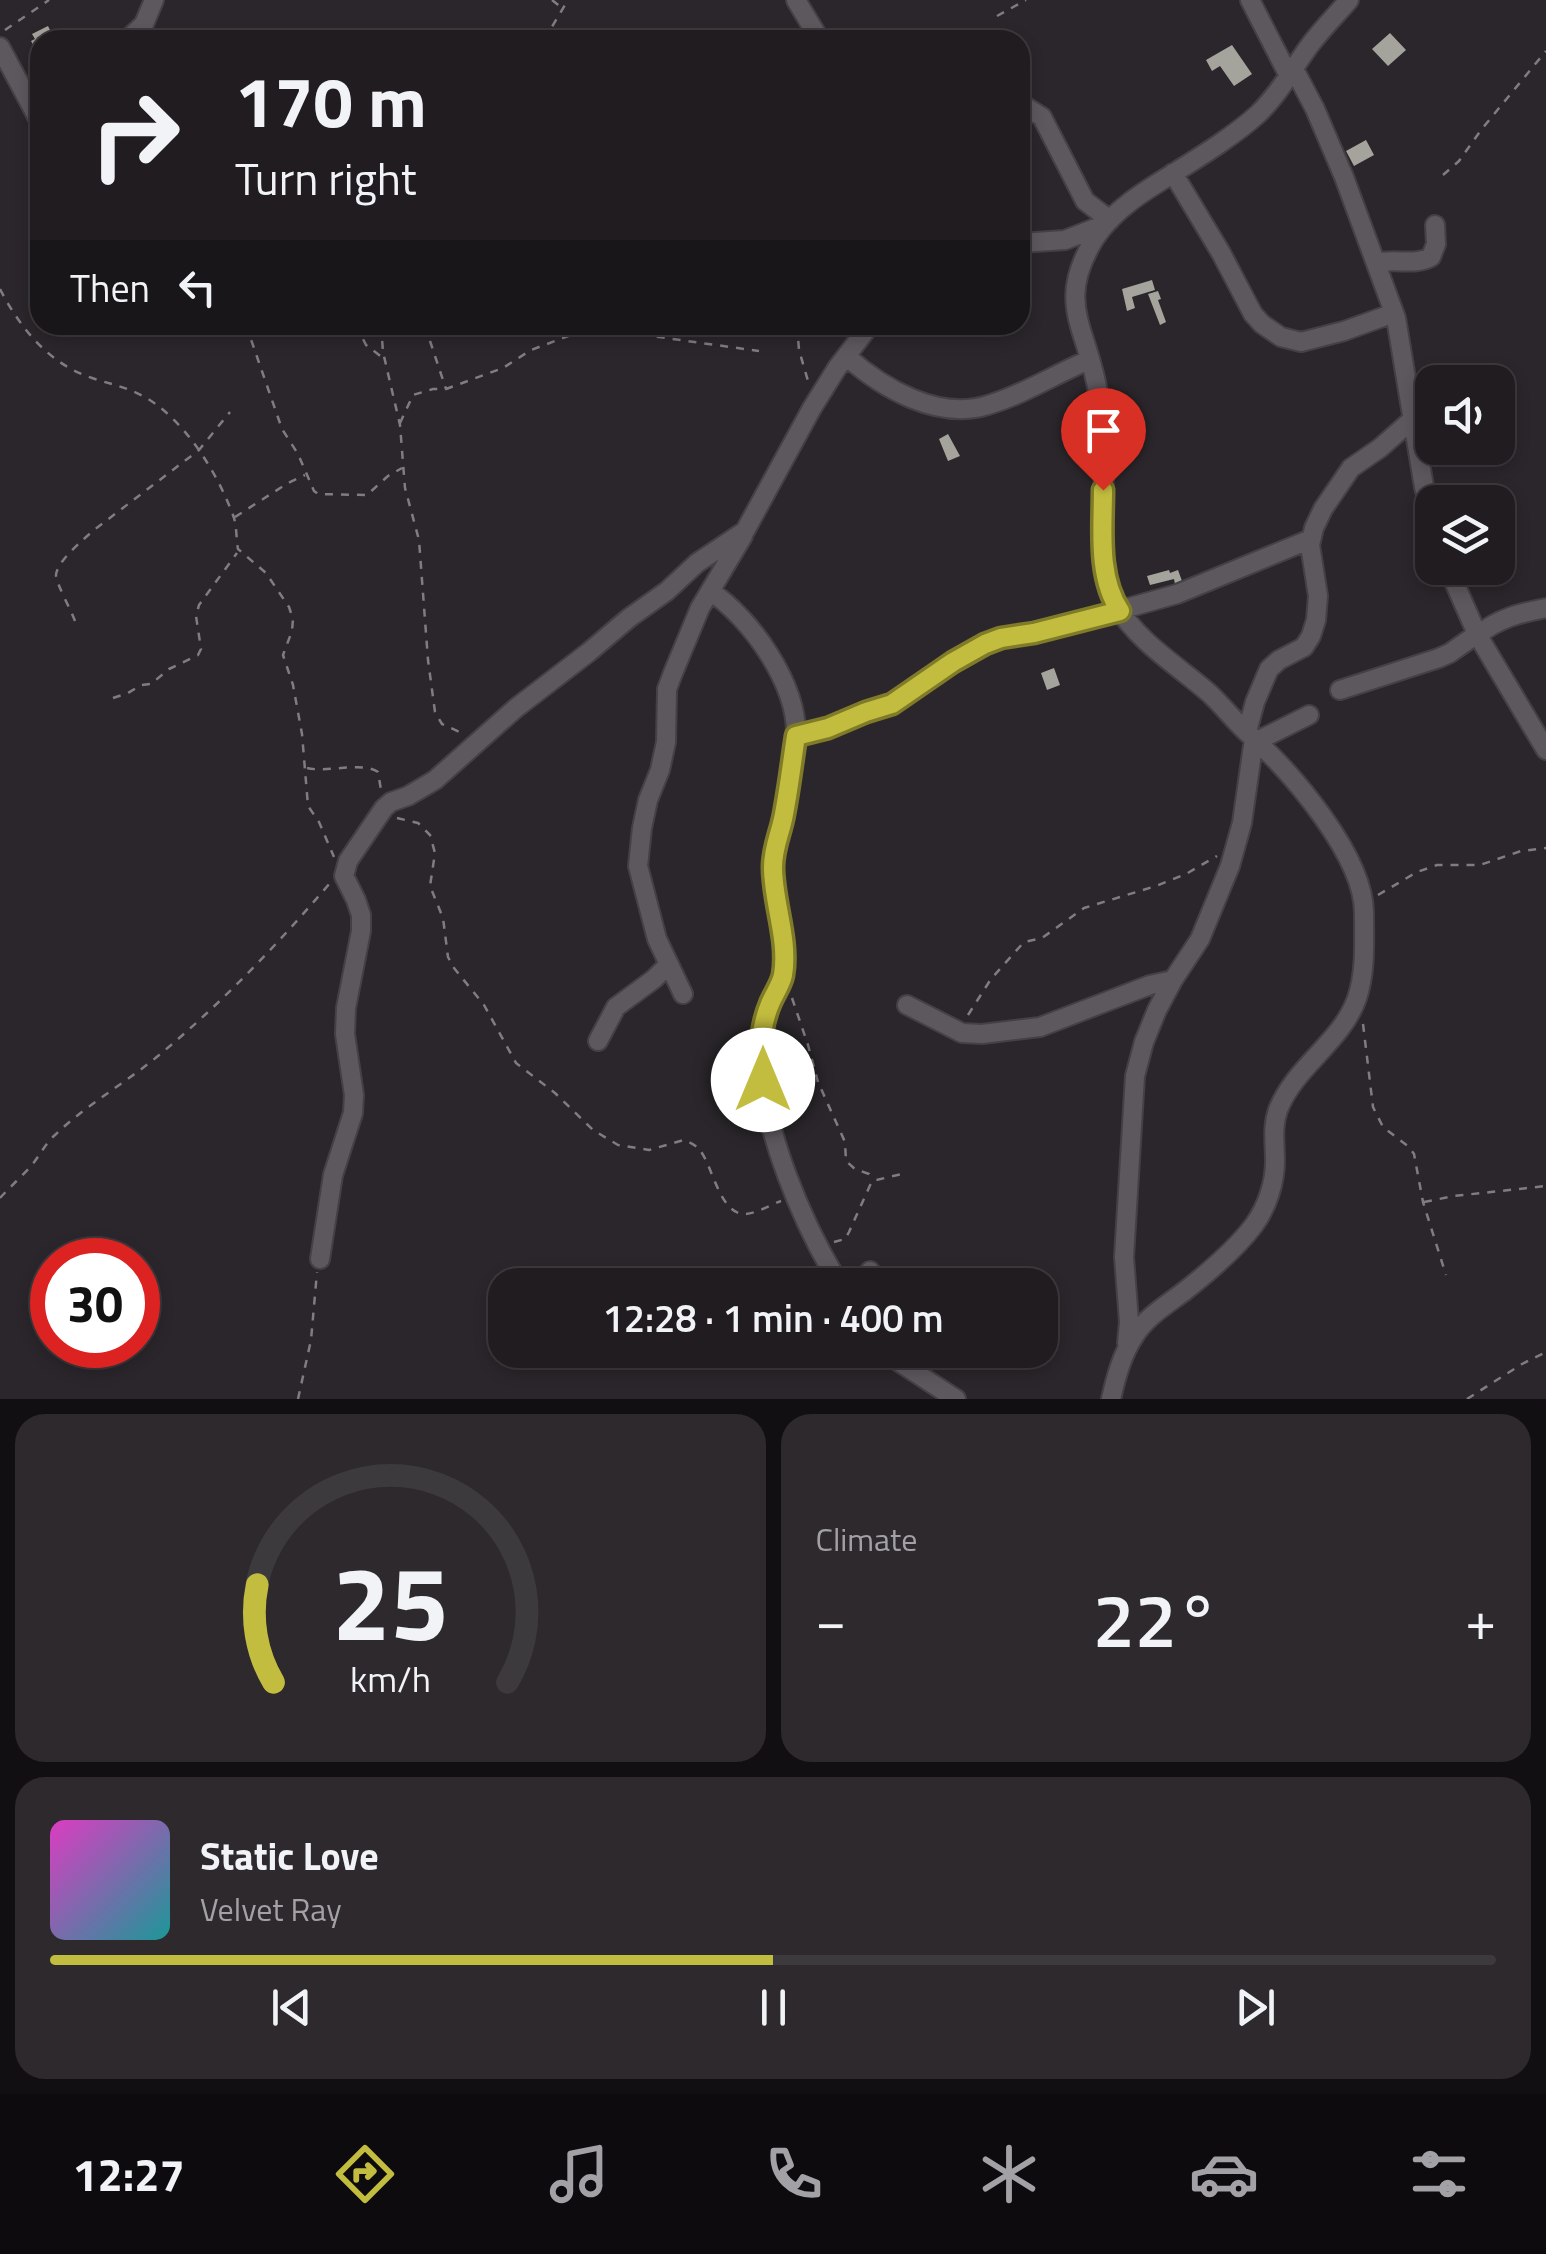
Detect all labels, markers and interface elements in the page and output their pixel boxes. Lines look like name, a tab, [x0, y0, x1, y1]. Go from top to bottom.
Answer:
text: 170 m	[235, 48, 427, 154]
icon: right	[70, 70, 200, 200]
text: Turn right	[235, 144, 417, 212]
text: Then	[70, 259, 150, 317]
icon: left	[170, 260, 225, 315]
map controls	[1415, 365, 1515, 585]
button: sound	[1415, 365, 1515, 465]
pin	[1061, 388, 1146, 491]
icon: arrive	[1076, 403, 1131, 458]
button: layers	[1415, 485, 1515, 585]
position arrow	[711, 1028, 815, 1132]
speed limit sign: 30	[30, 1238, 160, 1368]
text: 12:28 · 1 min · 400 m	[602, 1289, 944, 1347]
text: Climate	[816, 1515, 917, 1563]
text: 25	[332, 1522, 448, 1680]
text: 22°	[1093, 1562, 1219, 1676]
text: −	[816, 1578, 846, 1661]
text: +	[1465, 1578, 1496, 1661]
text: km/h	[350, 1651, 431, 1706]
text: Static Love	[200, 1827, 379, 1885]
text: Velvet Ray	[200, 1885, 342, 1933]
icon: previous	[264, 1980, 319, 2035]
icon: pause	[746, 1980, 801, 2035]
icon: next	[1228, 1980, 1283, 2035]
icon: directions	[330, 2139, 400, 2209]
icon: music	[544, 2139, 614, 2209]
icon: phone	[759, 2139, 829, 2209]
icon: climate	[974, 2139, 1044, 2209]
icon: car	[1189, 2139, 1259, 2209]
icon: filters	[1404, 2139, 1474, 2209]
text: 12:27	[72, 2140, 185, 2208]

